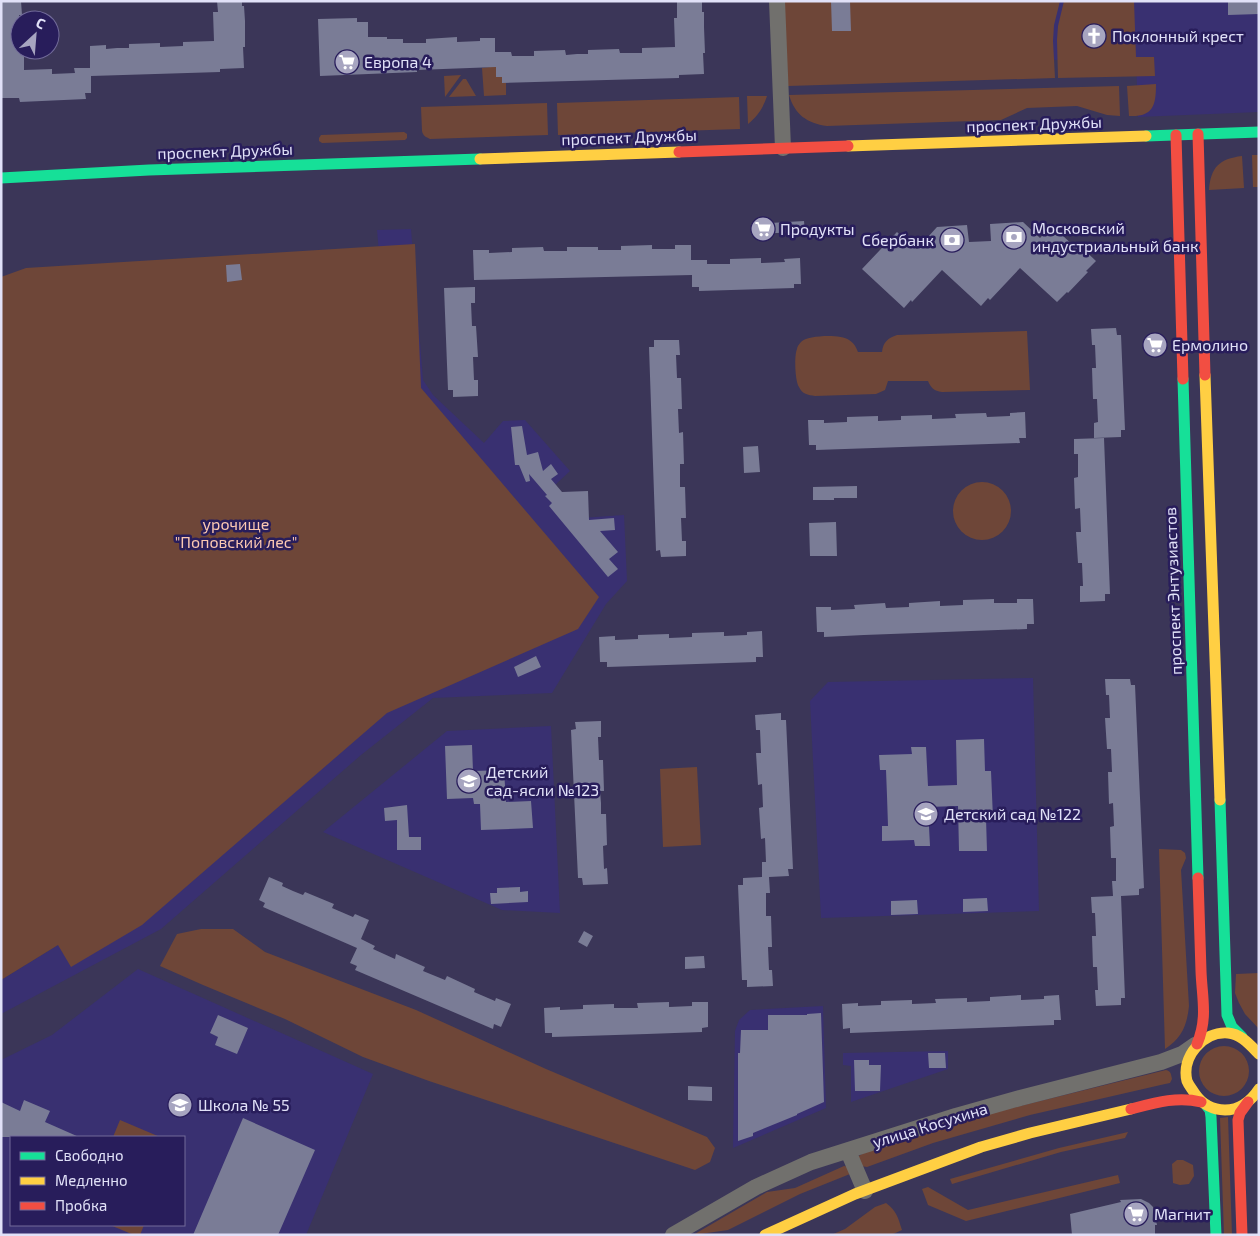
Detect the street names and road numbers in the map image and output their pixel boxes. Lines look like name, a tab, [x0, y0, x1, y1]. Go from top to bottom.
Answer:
street label: проспект Дружбы	[966, 112, 1102, 136]
street label: проспект Дружбы	[561, 125, 697, 149]
street label: проспект Дружбы	[157, 139, 293, 163]
street label: проспект Энтузиастов	[1160, 507, 1186, 675]
street label: улица Косухина	[870, 1098, 990, 1152]

